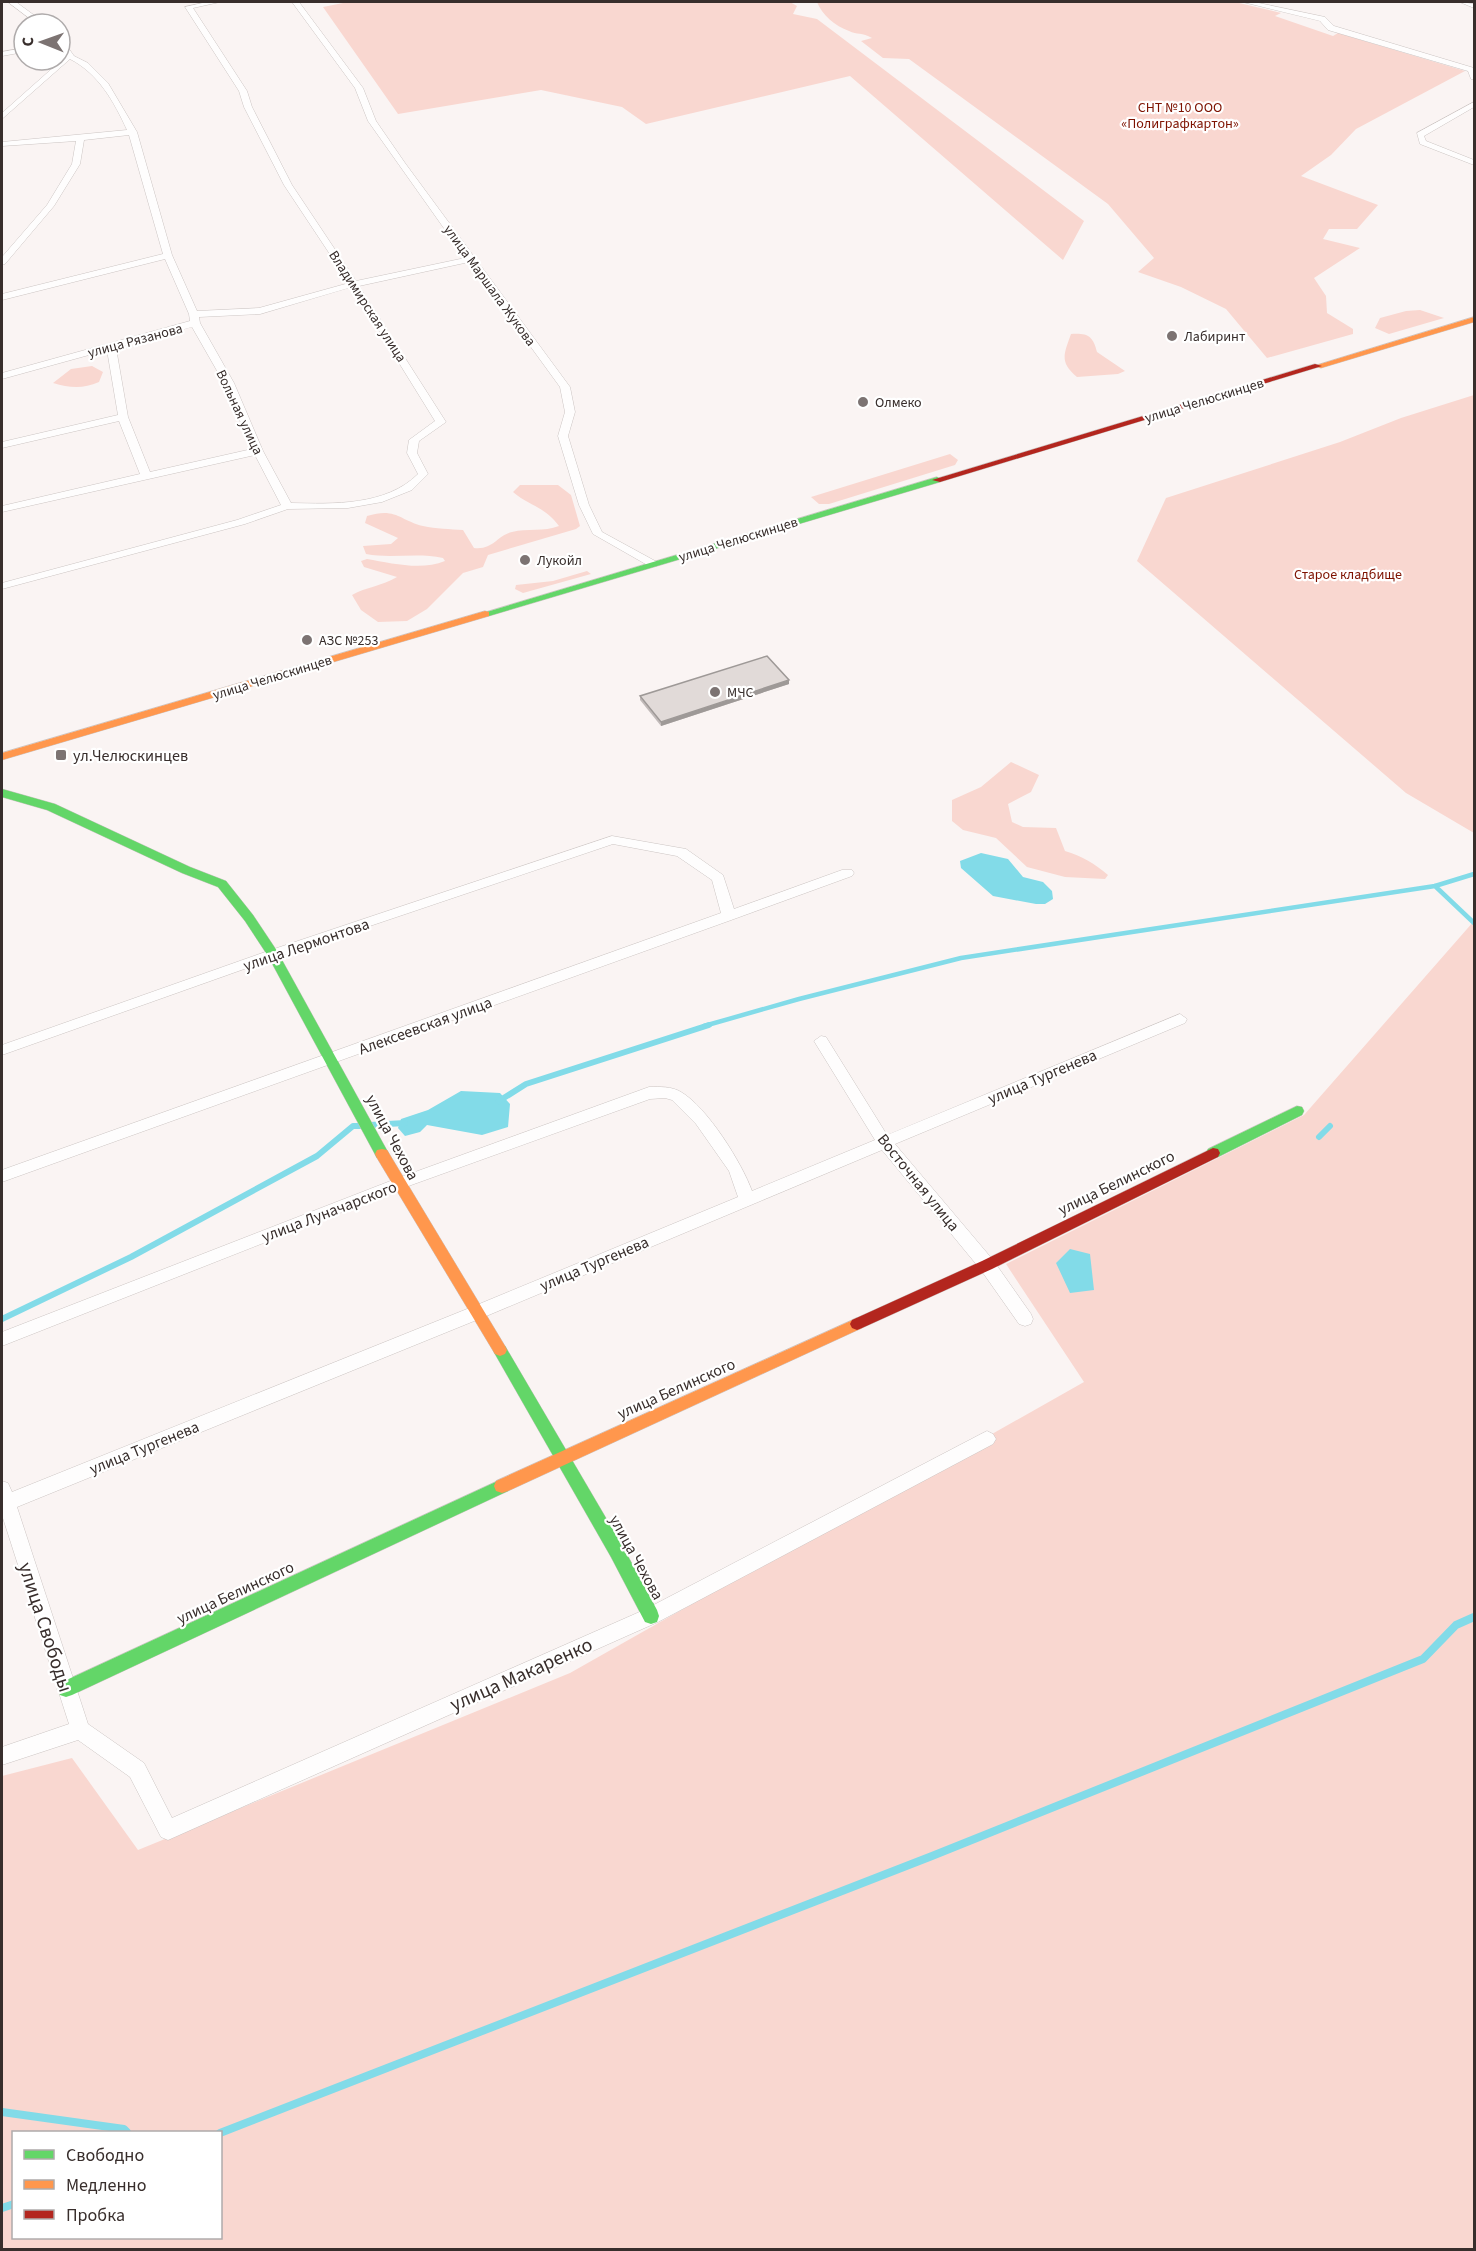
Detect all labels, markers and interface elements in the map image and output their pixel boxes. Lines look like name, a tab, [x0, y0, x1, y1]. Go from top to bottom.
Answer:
north arrow	[12, 12, 72, 72]
text: С	[17, 37, 39, 47]
park label: СНТ №10 ООО «Полиграфкартон»	[1121, 98, 1239, 134]
street label: улица Маршала Жукова	[438, 221, 540, 350]
street label: Владимирская улица	[323, 247, 411, 366]
street label: улица Рязанова	[86, 319, 185, 363]
place label: Лабиринт	[1184, 327, 1246, 347]
marker: Лабиринт	[1165, 329, 1179, 343]
street label: Вольная улица	[211, 367, 268, 458]
street label: улица Челюскинцев	[1142, 373, 1266, 429]
place label: Олмеко	[875, 393, 922, 413]
marker: Олмеко	[856, 395, 870, 409]
street label: улица Челюскинцев	[676, 512, 800, 568]
place label: Лукойл	[537, 551, 582, 571]
marker: Лукойл	[518, 553, 532, 567]
park label: Старое кладбище	[1294, 565, 1402, 585]
place label: АЗС №253	[319, 631, 379, 651]
marker: АЗС №253	[300, 633, 314, 647]
street label: улица Челюскинцев	[210, 650, 334, 706]
place label: МЧС	[727, 683, 754, 703]
marker: МЧС	[708, 685, 722, 699]
place label: ул.Челюскинцев	[73, 745, 188, 767]
marker: ул.Челюскинцев	[54, 748, 68, 762]
street label: улица Лермонтова	[240, 913, 372, 977]
street label: Алексеевская улица	[356, 992, 495, 1060]
street label: улица Тургенева	[984, 1044, 1100, 1110]
street label: улица Чехова	[360, 1091, 424, 1184]
street label: Восточная улица	[872, 1129, 964, 1236]
street label: улица Белинского	[1055, 1145, 1178, 1221]
street label: улица Луначарского	[259, 1176, 400, 1248]
street label: улица Тургенева	[536, 1231, 652, 1297]
street label: улица Белинского	[614, 1353, 739, 1425]
street label: улица Тургенева	[86, 1416, 203, 1480]
street label: улица Чехова	[604, 1511, 669, 1604]
street label: улица Белинского	[173, 1556, 298, 1630]
street label: улица Свободы	[11, 1559, 79, 1696]
street label: улица Макаренко	[446, 1631, 597, 1719]
legend	[12, 2131, 222, 2239]
text: Свободно	[66, 2143, 144, 2168]
text: Медленно	[66, 2173, 146, 2198]
text: Пробка	[66, 2203, 125, 2228]

